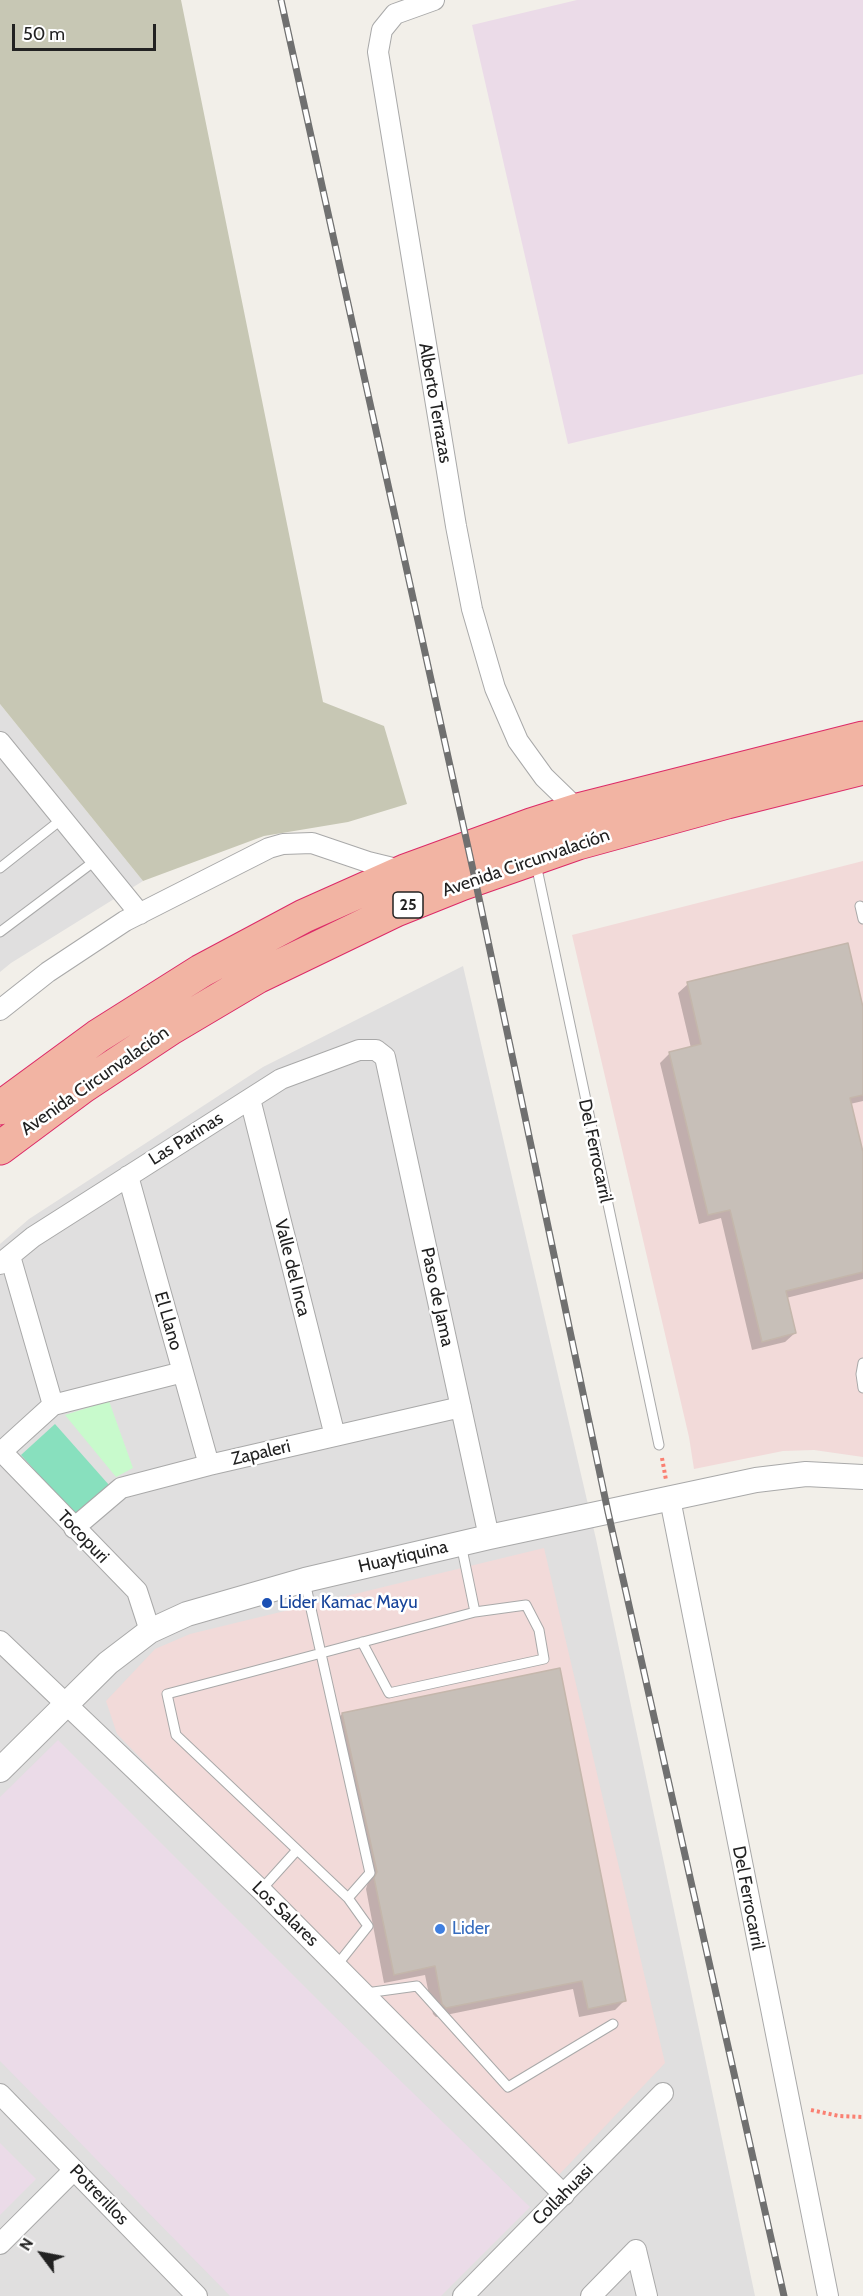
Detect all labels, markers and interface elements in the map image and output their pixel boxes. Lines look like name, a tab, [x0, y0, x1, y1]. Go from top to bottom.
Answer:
scale bar	[15, 12, 159, 50]
text: 50 m	[23, 23, 65, 45]
street label: Alberto Terrazas	[414, 341, 456, 465]
street label: Avenida Circunvalación	[440, 824, 612, 902]
road number: 25	[393, 892, 423, 918]
street label: Avenida Circunvalación	[17, 1022, 173, 1140]
street label: Del Ferrocarril	[573, 1097, 617, 1205]
street label: Las Parinas	[145, 1108, 227, 1170]
street label: Valle del Inca	[269, 1217, 315, 1319]
street label: Paso de Jama	[416, 1245, 458, 1349]
street label: El Llano	[149, 1289, 187, 1353]
street label: Zapaleri	[229, 1436, 293, 1470]
street label: Tocopuri	[53, 1506, 113, 1568]
street label: Huaytiquina	[356, 1536, 450, 1578]
place label: Lider Kamac Mayu	[279, 1592, 418, 1614]
marker: Lider Kamac Mayu	[260, 1596, 274, 1610]
street label: Del Ferrocarril	[727, 1844, 769, 1952]
street label: Los Salares	[247, 1877, 323, 1951]
place label: Lider	[452, 1918, 490, 1940]
marker: Lider	[433, 1922, 447, 1936]
street label: Potrerillos	[65, 2160, 133, 2230]
street label: Collahuasi	[528, 2160, 598, 2230]
north arrow	[12, 2224, 72, 2284]
text: N	[15, 2234, 37, 2254]

